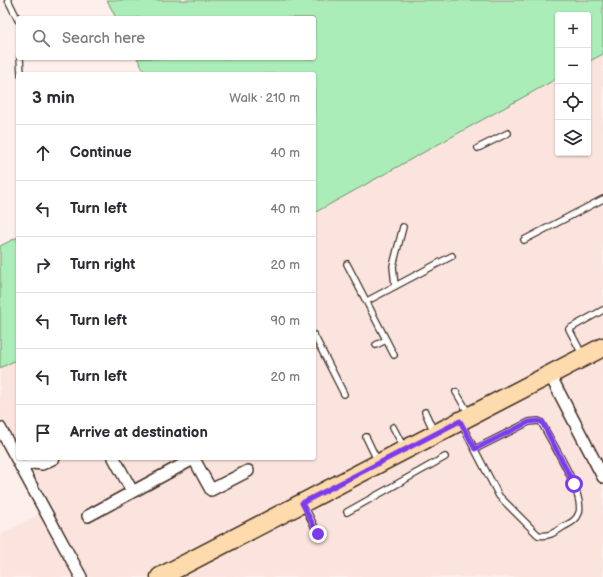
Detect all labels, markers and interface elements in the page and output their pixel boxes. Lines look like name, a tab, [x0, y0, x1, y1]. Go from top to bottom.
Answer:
map controls	[555, 12, 591, 156]
button: +	[555, 12, 591, 48]
search box	[16, 16, 316, 60]
icon: search	[30, 27, 52, 49]
text: Search here	[62, 29, 145, 48]
button: −	[555, 48, 591, 84]
button: locate	[555, 84, 591, 120]
text: 3 min	[32, 88, 75, 108]
text: Walk · 210 m	[229, 90, 300, 106]
button: layers	[555, 120, 591, 156]
icon: ahead	[32, 142, 54, 164]
text: Continue	[70, 143, 132, 162]
text: 40 m	[270, 145, 300, 161]
icon: left	[32, 198, 54, 220]
text: Turn left	[70, 199, 127, 218]
text: 40 m	[270, 201, 300, 217]
icon: right	[32, 254, 54, 276]
text: Turn right	[70, 255, 135, 274]
text: 20 m	[270, 257, 300, 273]
icon: left	[32, 310, 54, 332]
text: Turn left	[70, 311, 127, 330]
text: 90 m	[271, 313, 300, 329]
icon: left	[32, 366, 54, 388]
text: Turn left	[70, 367, 127, 386]
text: 20 m	[270, 369, 300, 385]
icon: arrive	[32, 422, 54, 444]
text: Arrive at destination	[70, 423, 208, 442]
route start	[565, 475, 583, 493]
route end	[309, 525, 327, 543]

